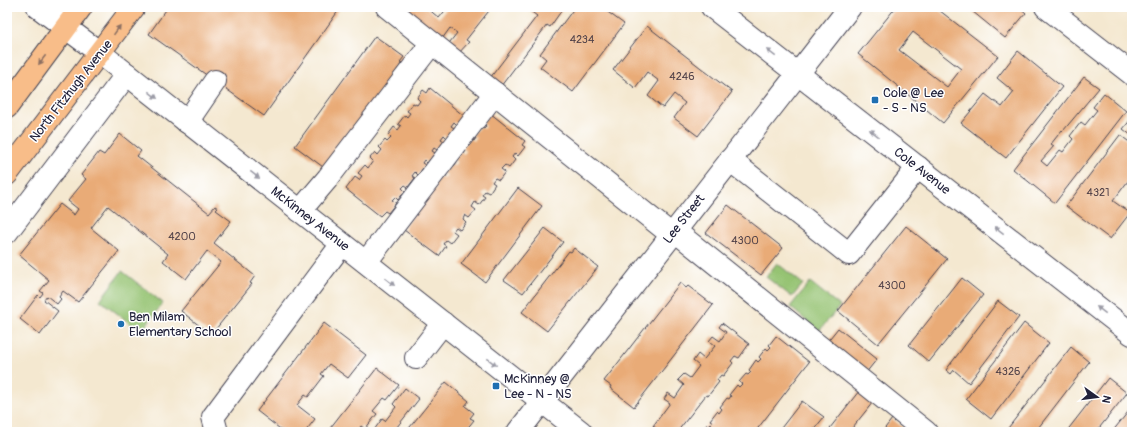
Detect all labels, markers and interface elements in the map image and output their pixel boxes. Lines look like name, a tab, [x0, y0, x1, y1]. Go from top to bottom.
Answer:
one-way arrow	[113, 25, 122, 36]
house number: 4234	[570, 33, 595, 46]
street label: North Fitzhugh Avenue	[26, 36, 116, 145]
one-way arrow	[766, 49, 777, 58]
one-way arrow	[38, 55, 46, 65]
house number: 4246	[669, 70, 695, 83]
place label: Cole @ Lee - S - NS	[883, 85, 944, 116]
one-way arrow	[147, 91, 158, 99]
marker: Cole @ Lee - S - NS	[870, 95, 880, 105]
one-way arrow	[868, 129, 879, 138]
street label: Cole Avenue	[891, 144, 954, 198]
one-way arrow	[250, 171, 261, 180]
street label: McKinney Avenue	[267, 183, 353, 255]
house number: 4321	[1087, 186, 1109, 199]
street label: Lee Street	[660, 191, 709, 247]
one-way arrow	[993, 226, 1004, 235]
house number: 4200	[168, 230, 196, 243]
house number: 4300	[731, 234, 759, 247]
one-way arrow	[385, 277, 396, 286]
house number: 4300	[878, 279, 906, 292]
one-way arrow	[1096, 306, 1107, 315]
place label: Ben Milam Elementary School	[129, 309, 232, 340]
marker: Ben Milam Elementary School	[116, 319, 126, 329]
one-way arrow	[487, 358, 498, 366]
house number: 4326	[995, 365, 1021, 378]
place label: McKinney @ Lee - N - NS	[504, 371, 572, 402]
north arrow	[1077, 377, 1117, 417]
marker: McKinney @ Lee - N - NS	[491, 381, 501, 391]
text: N	[1099, 394, 1113, 405]

